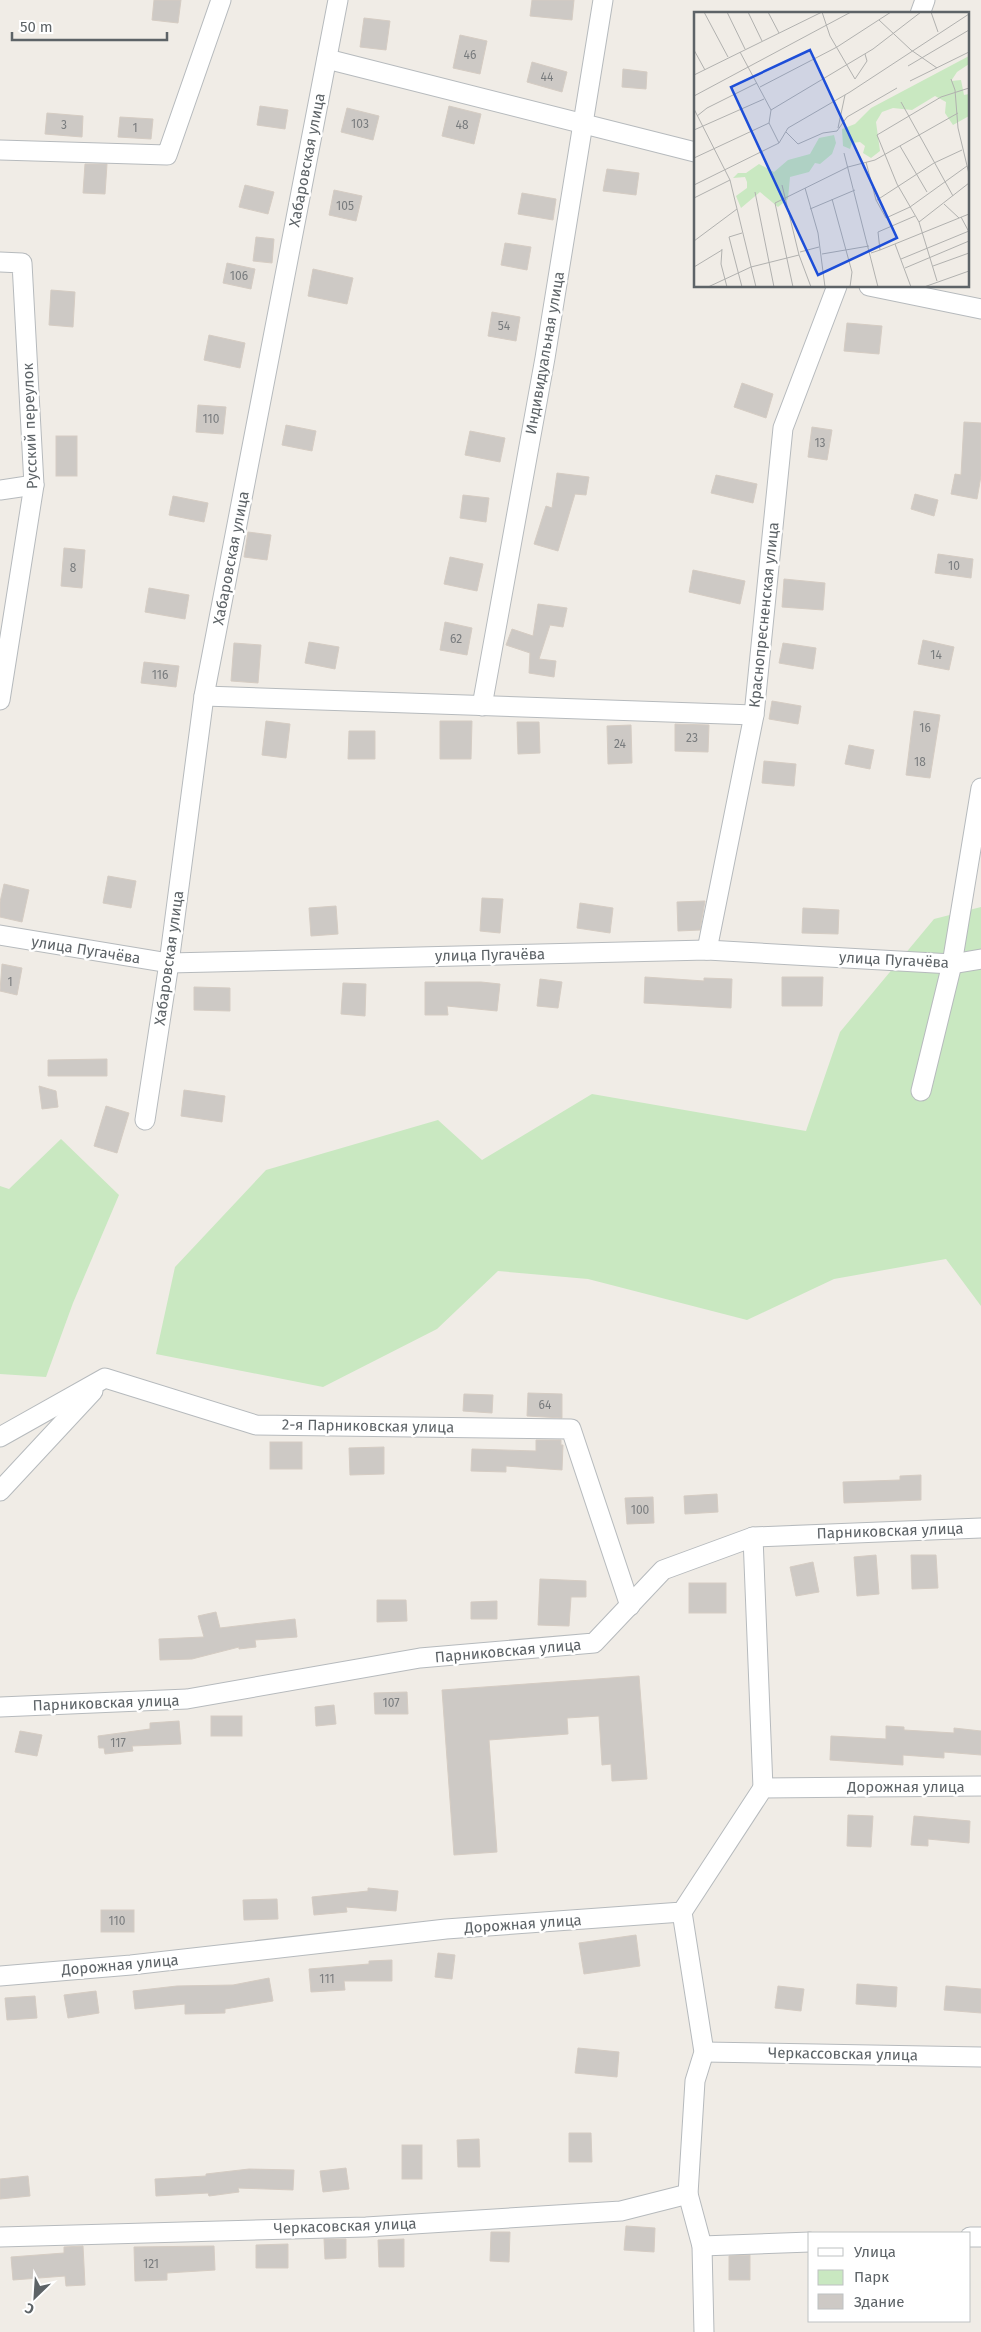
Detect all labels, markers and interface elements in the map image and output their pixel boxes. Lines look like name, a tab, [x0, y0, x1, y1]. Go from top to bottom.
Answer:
scale bar	[12, 10, 168, 42]
inset map	[694, 12, 968, 288]
text: 50 m	[20, 18, 53, 36]
house number: 46	[464, 48, 476, 62]
house number: 44	[541, 70, 554, 84]
street label: Хабаровская улица	[285, 92, 329, 228]
house number: 103	[351, 117, 369, 131]
house number: 3	[61, 118, 67, 132]
house number: 48	[456, 118, 469, 132]
house number: 1	[132, 121, 138, 135]
house number: 105	[336, 199, 354, 213]
house number: 106	[230, 269, 248, 283]
street label: Индивидуальная улица	[522, 270, 568, 436]
house number: 54	[498, 319, 511, 333]
street label: Русский переулок	[19, 362, 41, 489]
house number: 110	[203, 412, 220, 426]
house number: 13	[814, 436, 826, 450]
street label: Хабаровская улица	[209, 490, 253, 626]
street label: Краснопресненская улица	[745, 521, 783, 709]
house number: 10	[948, 559, 960, 573]
house number: 8	[70, 561, 77, 575]
house number: 62	[450, 632, 462, 646]
house number: 14	[930, 648, 942, 662]
house number: 116	[152, 668, 168, 682]
house number: 16	[919, 721, 931, 735]
house number: 23	[686, 731, 698, 745]
house number: 24	[614, 737, 627, 751]
house number: 18	[914, 755, 926, 769]
street label: Хабаровская улица	[151, 889, 187, 1027]
street label: улица Пугачёва	[30, 932, 142, 968]
street label: улица Пугачёва	[435, 945, 545, 965]
street label: улица Пугачёва	[839, 948, 949, 972]
house number: 1	[7, 975, 13, 989]
house number: 64	[539, 1398, 552, 1412]
street label: 2-я Парниковская улица	[282, 1415, 454, 1437]
house number: 100	[631, 1503, 650, 1517]
street label: Парниковская улица	[816, 1519, 964, 1543]
street label: Парниковская улица	[434, 1636, 582, 1666]
street label: Парниковская улица	[32, 1691, 180, 1715]
house number: 107	[383, 1696, 399, 1710]
house number: 117	[110, 1736, 126, 1750]
street label: Дорожная улица	[846, 1778, 965, 1796]
street label: Дорожная улица	[463, 1911, 582, 1937]
house number: 110	[109, 1914, 126, 1928]
street label: Дорожная улица	[60, 1951, 179, 1979]
house number: 111	[319, 1972, 335, 1986]
street label: Черкассовская улица	[768, 2044, 918, 2064]
street label: Черкасовская улица	[273, 2215, 417, 2237]
legend	[808, 2232, 971, 2322]
text: Улица	[854, 2243, 896, 2261]
house number: 121	[143, 2257, 159, 2271]
text: Парк	[854, 2268, 889, 2286]
north arrow	[10, 2272, 60, 2322]
text: Здание	[854, 2293, 904, 2311]
text: С	[22, 2299, 37, 2318]

